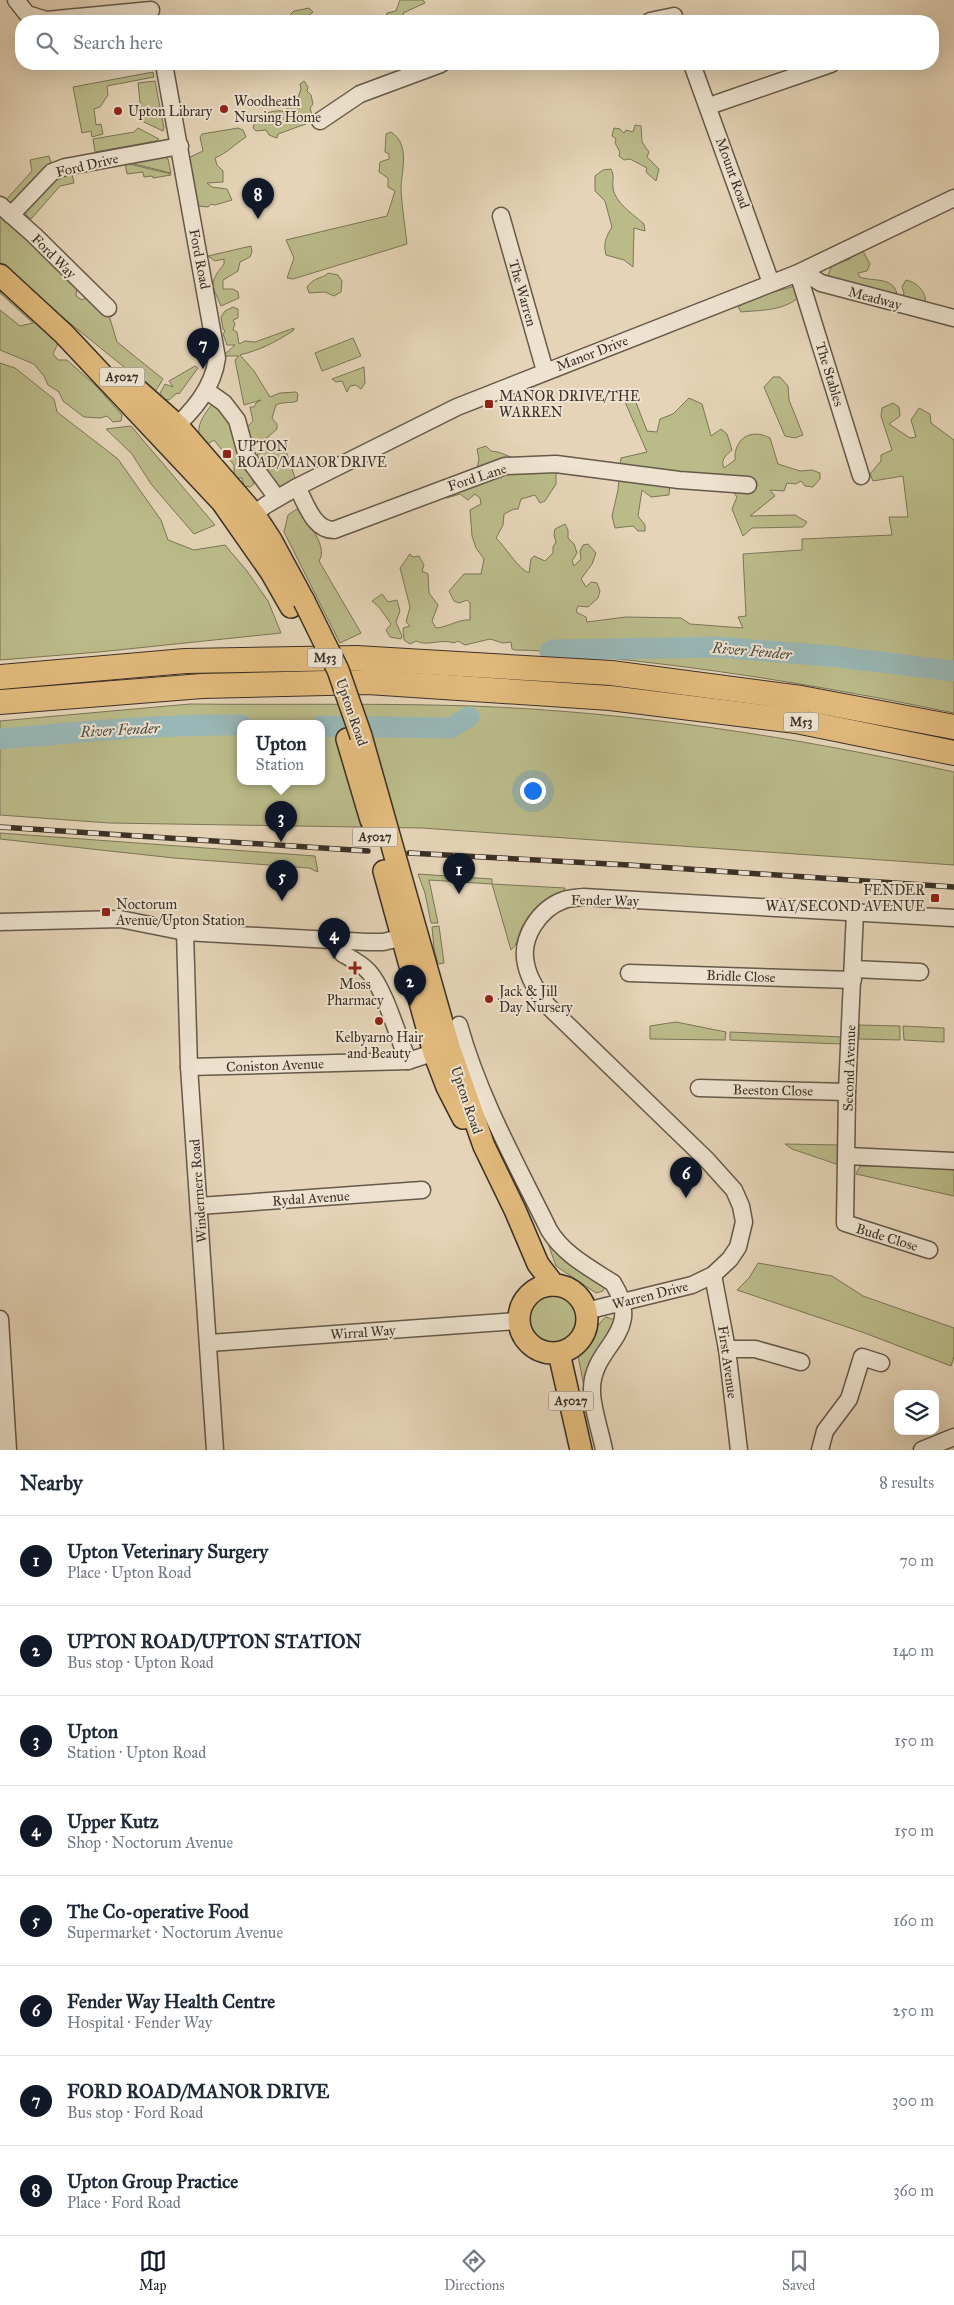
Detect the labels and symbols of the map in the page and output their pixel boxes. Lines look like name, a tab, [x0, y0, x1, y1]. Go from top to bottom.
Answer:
place label: Woodheath Nursing Home	[234, 93, 321, 126]
place label: Upton Library	[128, 103, 213, 120]
marker: Woodheath Nursing Home	[218, 103, 230, 115]
marker: Upton Library	[112, 105, 124, 117]
street label: Mount Road	[712, 135, 753, 211]
street label: Ford Drive	[54, 150, 120, 181]
pin: 8	[242, 178, 274, 219]
street label: Ford Road	[185, 228, 214, 291]
street label: Ford Way	[28, 231, 80, 283]
street label: The Warren	[505, 258, 540, 329]
street label: Meadway	[846, 283, 904, 314]
pin: 7	[187, 328, 219, 369]
street label: Manor Drive	[554, 332, 631, 375]
street label: The Stables	[812, 340, 847, 408]
road number: A5027	[100, 368, 144, 387]
place label: MANOR DRIVE/THE WARREN	[499, 388, 640, 421]
marker: MANOR DRIVE/THE WARREN	[483, 398, 495, 410]
place label: UPTON ROAD/MANOR DRIVE	[237, 438, 387, 471]
marker: UPTON ROAD/MANOR DRIVE	[221, 448, 233, 460]
street label: Ford Lane	[446, 460, 509, 495]
water label: River Fender	[711, 638, 793, 664]
road number: M53	[308, 648, 342, 668]
street label: Upton Road	[332, 676, 371, 748]
road number: M53	[784, 712, 818, 732]
water label: River Fender	[79, 719, 161, 741]
your location	[520, 778, 546, 804]
pin: 3	[265, 801, 297, 842]
road number: A5027	[352, 828, 398, 846]
pin: 1	[443, 853, 475, 894]
pin: 5	[266, 860, 298, 901]
place label: FENDER WAY/SECOND AVENUE	[765, 882, 926, 915]
street label: Fender Way	[571, 891, 640, 910]
marker: FENDER WAY/SECOND AVENUE	[929, 892, 941, 904]
place label: Noctorum Avenue/Upton Station	[115, 896, 245, 929]
marker: Noctorum Avenue/Upton Station	[100, 906, 112, 918]
pin: 4	[318, 918, 350, 959]
marker: Moss Pharmacy	[349, 962, 361, 974]
pin: 2	[394, 965, 426, 1006]
street label: Bridle Close	[706, 967, 776, 986]
place label: Moss Pharmacy	[326, 976, 384, 1009]
place label: Jack & Jill Day Nursery	[497, 983, 573, 1016]
marker: Jack & Jill Day Nursery	[483, 993, 495, 1005]
marker: Kelbyarno Hair and Beauty	[373, 1015, 385, 1027]
street label: Second Avenue	[839, 1024, 860, 1112]
place label: Kelbyarno Hair and Beauty	[335, 1029, 424, 1062]
street label: Coniston Avenue	[226, 1055, 324, 1076]
street label: Upton Road	[447, 1064, 486, 1136]
street label: Beeston Close	[733, 1081, 813, 1100]
street label: Windermere Road	[186, 1138, 211, 1244]
pin: 6	[670, 1157, 702, 1198]
street label: Rydal Avenue	[272, 1187, 351, 1210]
street label: Bude Close	[854, 1220, 920, 1255]
street label: Warren Drive	[610, 1278, 690, 1313]
street label: Wirral Way	[330, 1322, 397, 1343]
street label: First Avenue	[714, 1325, 741, 1400]
road number: A5027	[548, 1392, 594, 1410]

